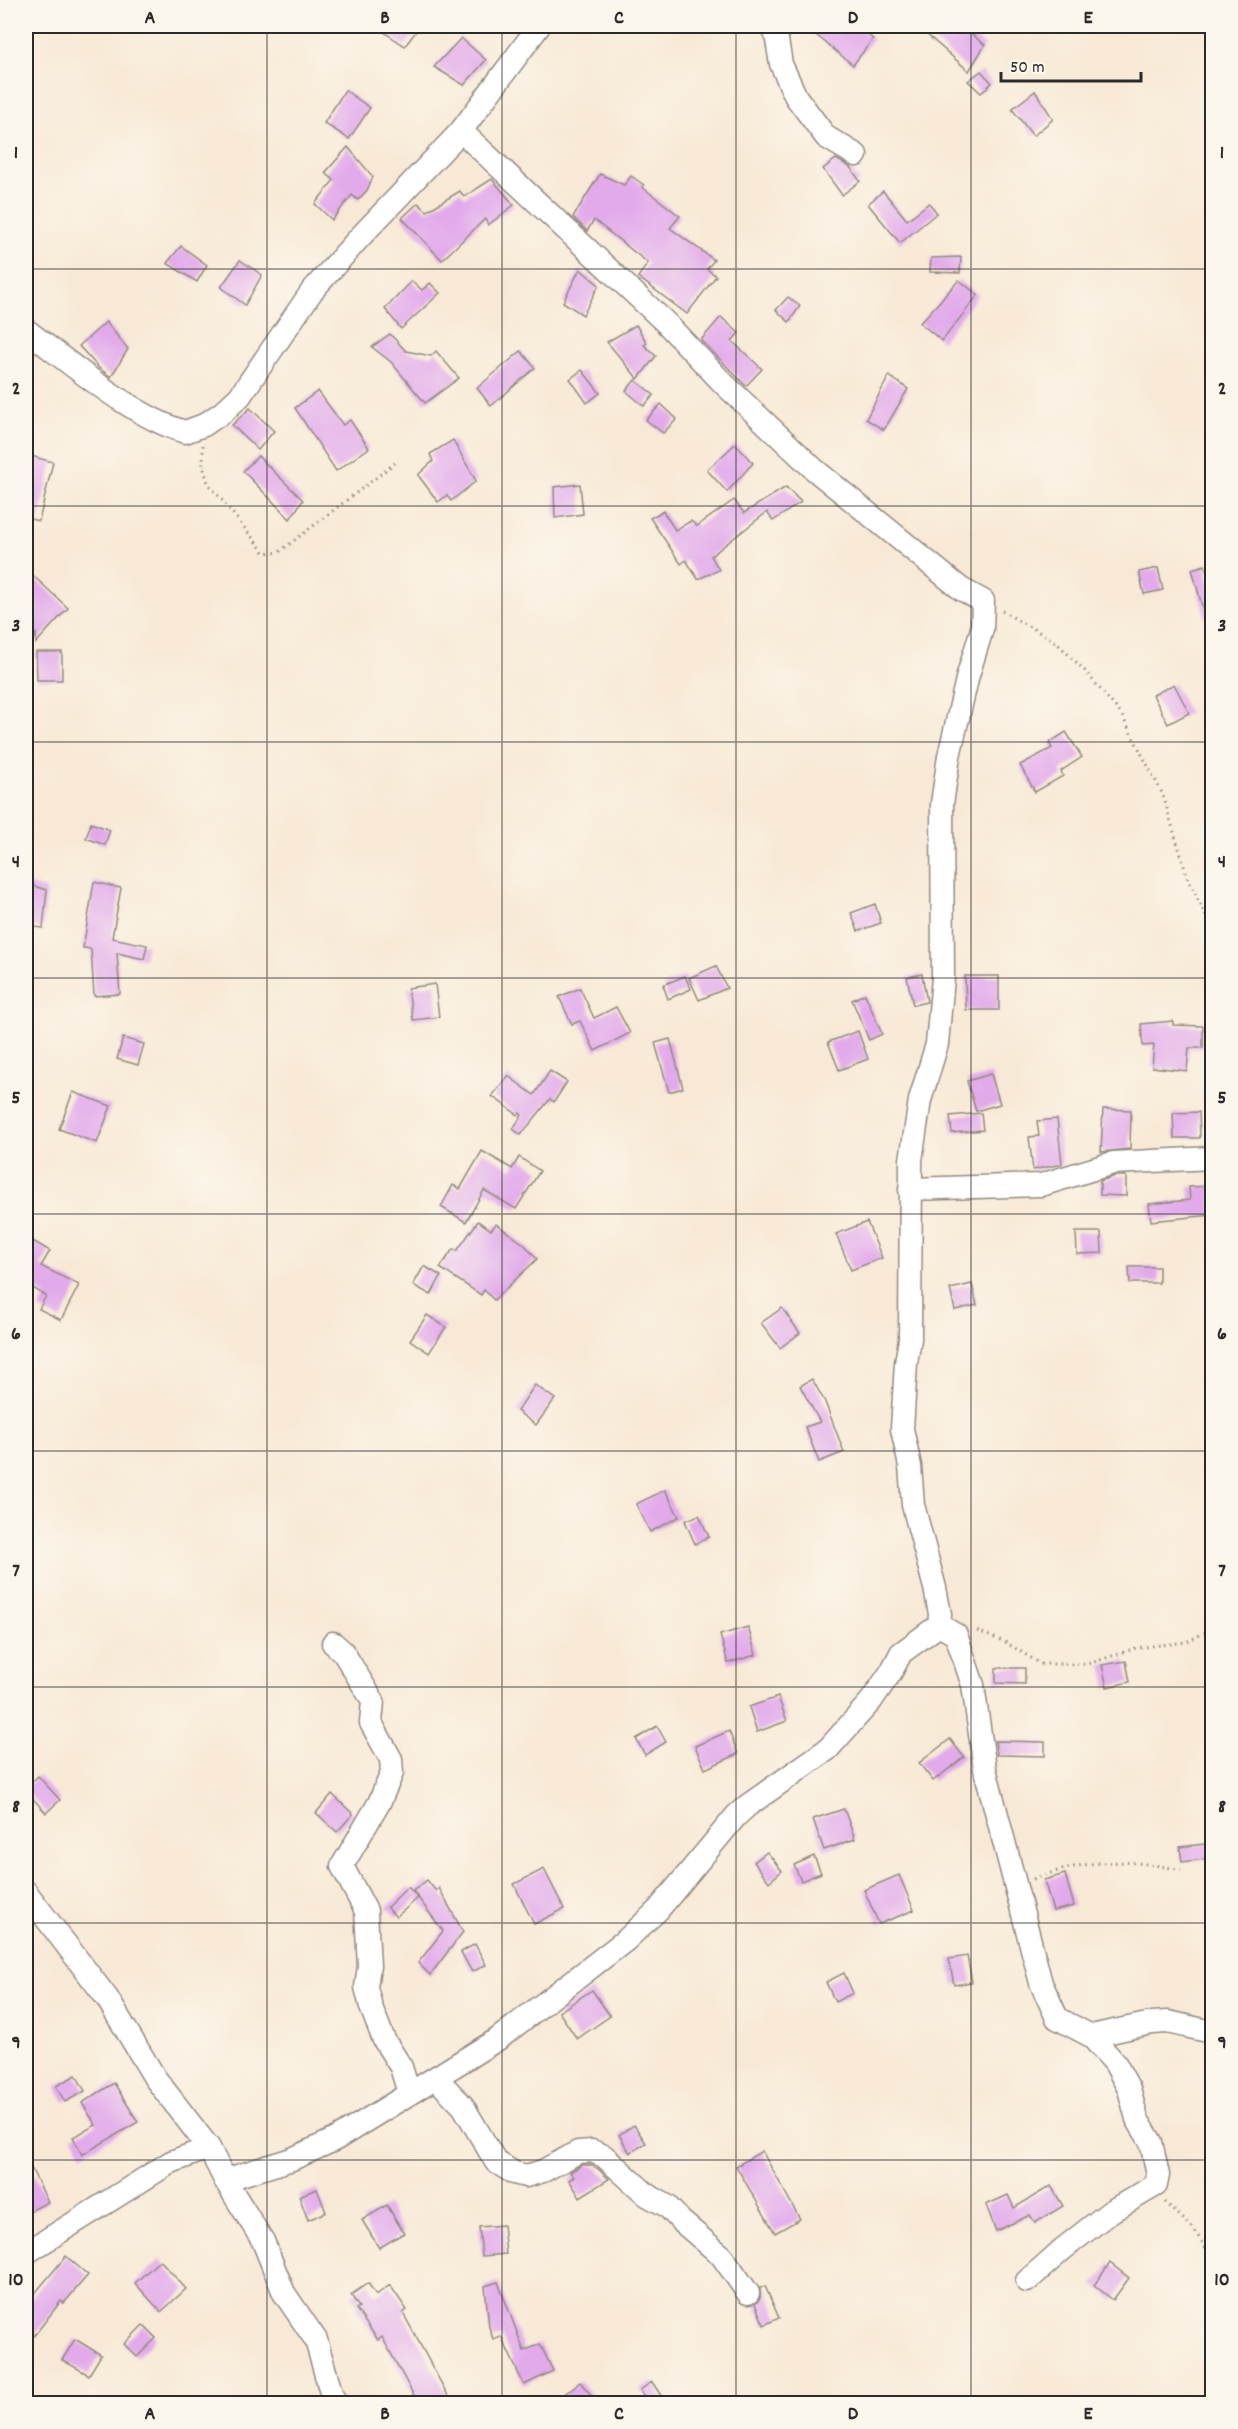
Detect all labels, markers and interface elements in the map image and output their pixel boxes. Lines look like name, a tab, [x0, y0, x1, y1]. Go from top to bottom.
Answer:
text: A	[145, 5, 156, 33]
text: B	[380, 5, 390, 33]
text: C	[614, 5, 624, 33]
text: D	[848, 5, 859, 33]
text: E	[1083, 5, 1093, 33]
scale bar	[1001, 45, 1140, 83]
text: 50 m	[1010, 56, 1045, 81]
text: 1	[14, 140, 18, 168]
text: 1	[1220, 140, 1224, 168]
text: 2	[12, 376, 20, 404]
text: 2	[1218, 376, 1226, 404]
text: 3	[12, 613, 20, 641]
text: 3	[1218, 613, 1226, 641]
text: 4	[12, 849, 20, 877]
text: 4	[1218, 849, 1226, 877]
text: 5	[11, 1085, 21, 1113]
text: 5	[1217, 1085, 1227, 1113]
text: 6	[11, 1321, 21, 1349]
text: 6	[1217, 1321, 1227, 1349]
text: 7	[12, 1558, 20, 1586]
text: 7	[1218, 1558, 1226, 1586]
text: 8	[12, 1794, 20, 1822]
text: 8	[1218, 1794, 1226, 1822]
text: 9	[11, 2030, 21, 2058]
text: 9	[1217, 2030, 1227, 2058]
text: 10	[8, 2267, 24, 2295]
text: 10	[1214, 2267, 1230, 2295]
text: A	[145, 2401, 156, 2429]
text: B	[380, 2401, 390, 2429]
text: C	[614, 2401, 624, 2429]
text: D	[848, 2401, 859, 2429]
text: E	[1083, 2401, 1093, 2429]

